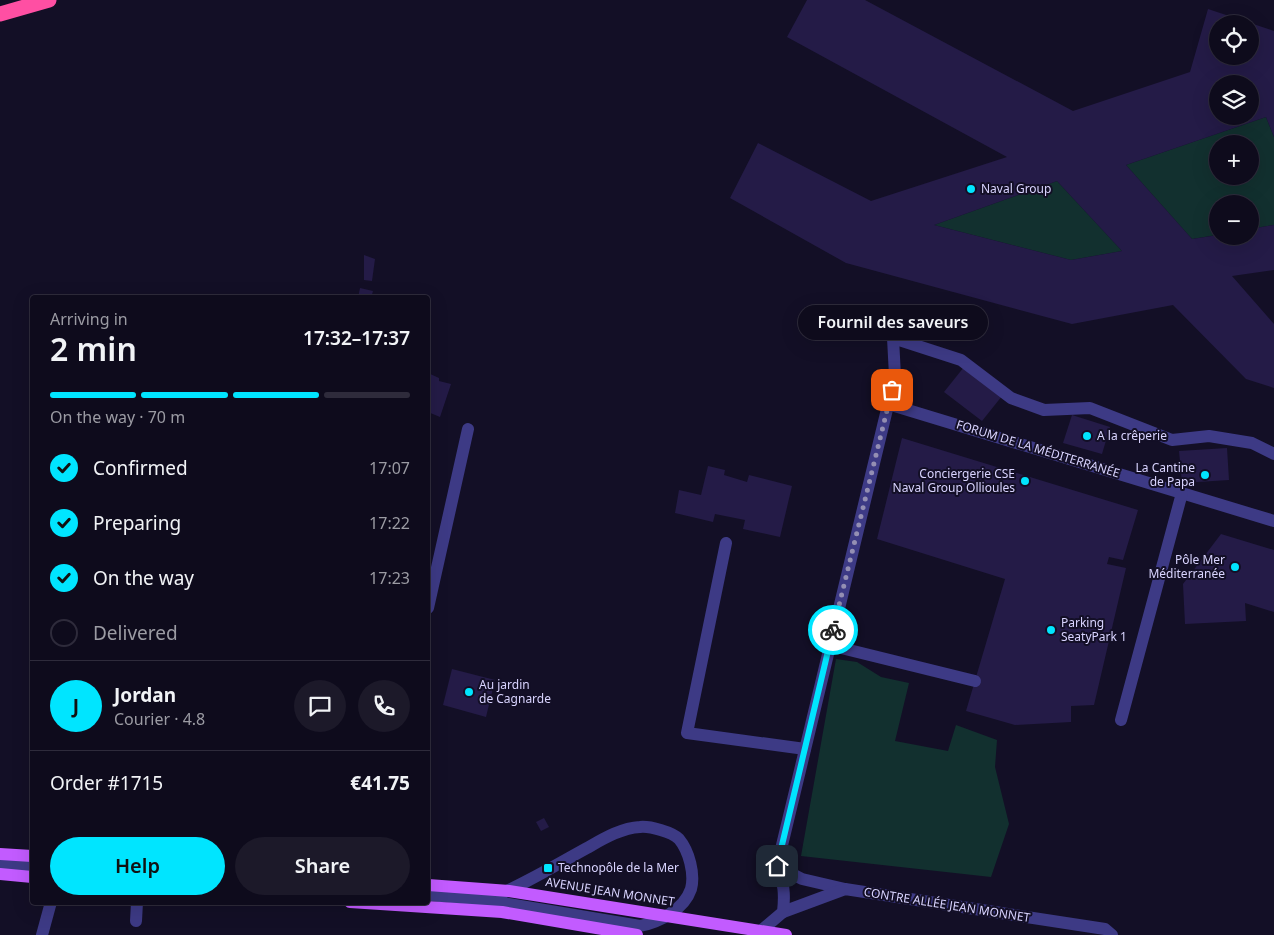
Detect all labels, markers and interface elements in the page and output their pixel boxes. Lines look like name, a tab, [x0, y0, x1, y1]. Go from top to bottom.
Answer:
map controls	[1209, 15, 1259, 245]
button: locate	[1209, 15, 1259, 65]
button: layers	[1209, 75, 1259, 125]
button: +	[1209, 135, 1259, 185]
place label: Naval Group	[981, 180, 1051, 197]
marker: Naval Group	[965, 183, 977, 195]
button: −	[1209, 195, 1259, 245]
callout: Fournil des saveurs	[797, 305, 987, 340]
text: Arriving in	[50, 308, 128, 330]
text: Fournil des saveurs	[818, 311, 968, 333]
text: 17:32–17:37	[303, 325, 410, 351]
text: 2 min	[50, 327, 137, 370]
pin	[871, 369, 913, 411]
icon: bag	[878, 376, 906, 404]
text: On the way · 70 m	[50, 406, 185, 428]
street label: FORUM DE LA MÉDITERRANÉE	[954, 416, 1122, 482]
place label: A la crêperie	[1097, 427, 1167, 444]
marker: A la crêperie	[1081, 430, 1093, 442]
icon: check	[50, 454, 78, 482]
text: Confirmed	[93, 455, 188, 481]
text: 17:07	[369, 457, 410, 479]
place label: La Cantine de Papa	[1136, 459, 1195, 490]
place label: Conciergerie CSE Naval Group Ollioules	[893, 465, 1015, 496]
marker: La Cantine de Papa	[1199, 469, 1211, 481]
marker: Conciergerie CSE Naval Group Ollioules	[1019, 475, 1031, 487]
icon: check	[50, 509, 78, 537]
text: Preparing	[93, 510, 181, 536]
text: 17:22	[369, 512, 410, 534]
place label: Pôle Mer Méditerranée	[1148, 551, 1225, 582]
marker: Pôle Mer Méditerranée	[1229, 561, 1241, 573]
icon: check	[50, 564, 78, 592]
text: On the way	[93, 565, 194, 591]
text: 17:23	[369, 567, 410, 589]
courier	[808, 605, 858, 655]
place label: Parking SeatyPark 1	[1061, 614, 1127, 645]
icon: bike	[819, 616, 847, 644]
text: Delivered	[93, 620, 178, 646]
marker: Parking SeatyPark 1	[1045, 624, 1057, 636]
place label: Au jardin de Cagnarde	[479, 676, 551, 707]
button: chat	[294, 680, 346, 732]
button: phone	[358, 680, 410, 732]
text: Jordan	[114, 682, 176, 708]
marker: Au jardin de Cagnarde	[463, 686, 475, 698]
text: J	[73, 693, 79, 719]
text: Courier · 4.8	[114, 708, 205, 730]
text: Order #1715	[50, 770, 163, 796]
text: €41.75	[350, 770, 410, 796]
button: Help	[50, 837, 225, 895]
button: Share	[235, 837, 410, 895]
pin	[756, 845, 798, 887]
icon: home	[763, 852, 791, 880]
place label: Technopôle de la Mer	[558, 859, 679, 876]
marker: Technopôle de la Mer	[542, 862, 554, 874]
street label: AVENUE JEAN MONNET	[544, 873, 676, 910]
street label: CONTRE ALLÉE JEAN MONNET	[863, 883, 1032, 926]

